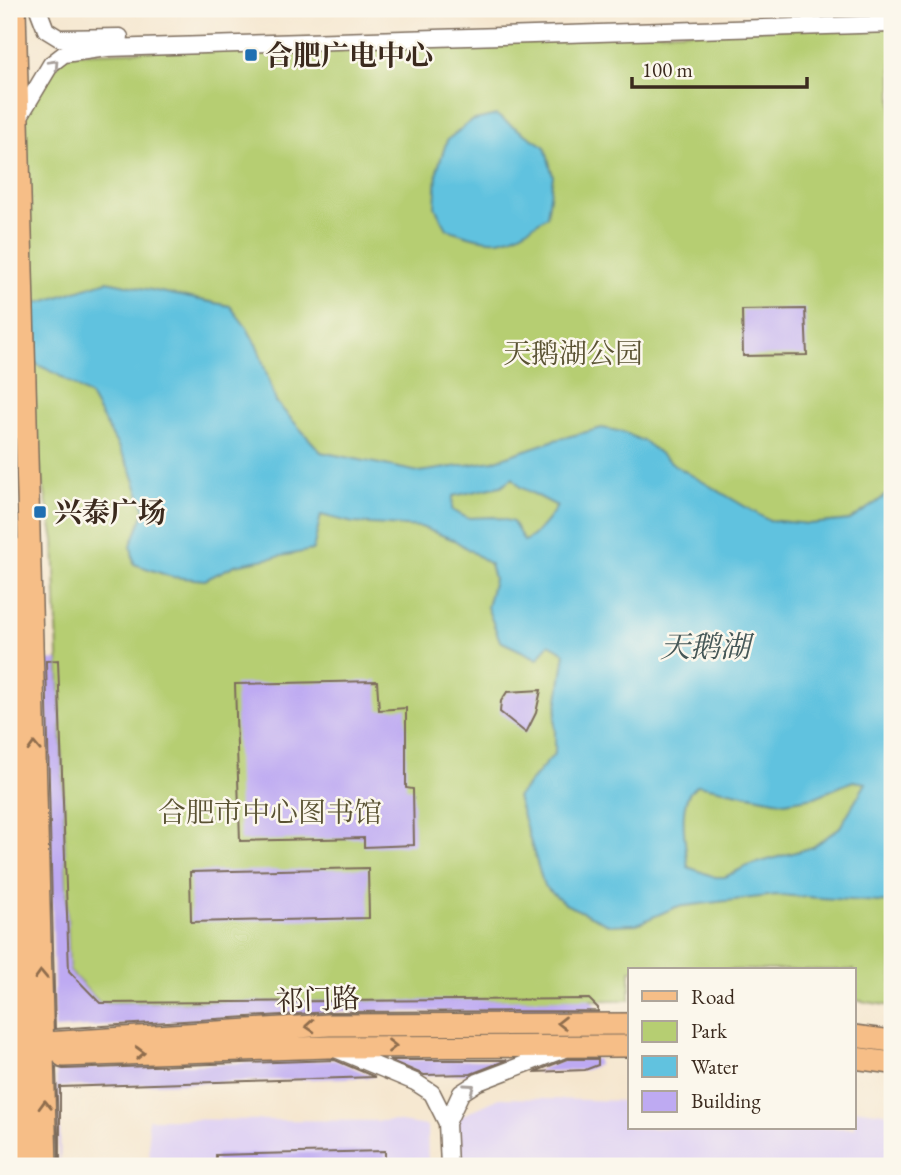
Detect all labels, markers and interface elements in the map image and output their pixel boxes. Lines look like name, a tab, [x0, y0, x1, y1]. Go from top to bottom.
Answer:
place label: 合肥广电中心	[265, 37, 433, 73]
scale bar	[632, 46, 806, 90]
marker: 合肥广电中心	[243, 47, 259, 63]
text: 100 m	[642, 56, 693, 83]
one-way arrow	[46, 59, 58, 72]
park label: 天鹅湖公园	[503, 335, 643, 371]
place label: 兴泰广场	[54, 494, 166, 530]
marker: 兴泰广场	[32, 504, 48, 520]
water label: 天鹅湖	[660, 627, 755, 666]
one-way arrow	[26, 742, 42, 752]
park label: 合肥市中心图书馆	[158, 794, 382, 830]
legend	[628, 968, 856, 1130]
one-way arrow	[33, 969, 48, 980]
street label: 祁门路	[275, 980, 361, 1018]
text: Road	[691, 983, 735, 1010]
one-way arrow	[556, 1015, 566, 1031]
text: Park	[691, 1017, 728, 1044]
one-way arrow	[304, 1018, 315, 1033]
one-way arrow	[387, 1038, 398, 1054]
one-way arrow	[135, 1045, 146, 1061]
text: Water	[691, 1053, 738, 1080]
one-way arrow	[462, 1084, 474, 1096]
text: Building	[691, 1087, 761, 1114]
one-way arrow	[37, 1099, 52, 1110]

